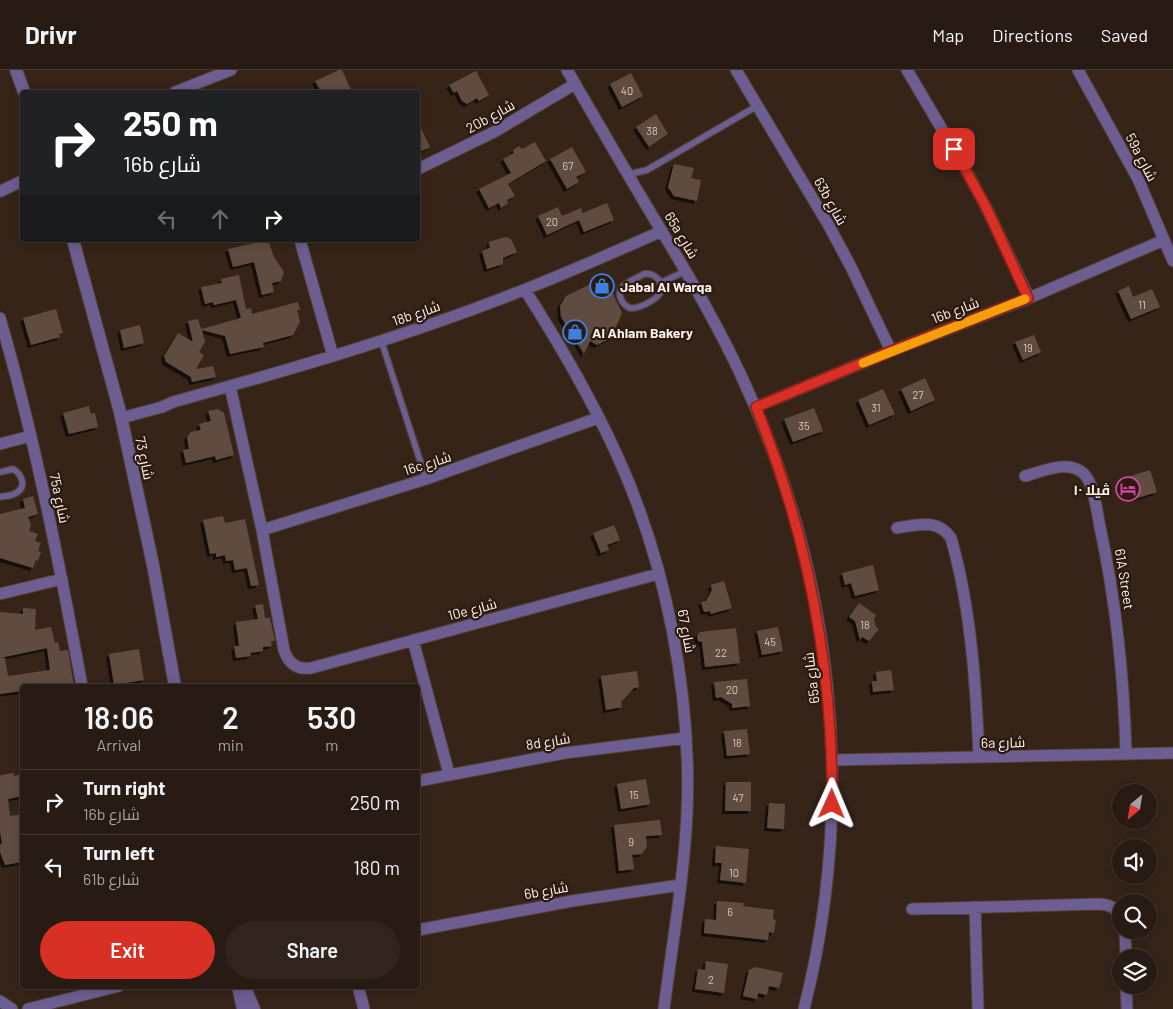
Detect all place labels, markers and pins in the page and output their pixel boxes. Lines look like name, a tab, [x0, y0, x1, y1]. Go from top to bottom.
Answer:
pin	[933, 128, 975, 170]
shop icon: Jabal Al Warqa	[589, 273, 615, 299]
place label: Jabal Al Warqa	[620, 278, 712, 295]
shop icon: Al Ahlam Bakery	[562, 319, 588, 345]
place label: Al Ahlam Bakery	[592, 324, 693, 341]
hotel icon: ڤيلا ١٠	[1115, 476, 1141, 502]
place label: ڤيلا ١٠	[1073, 481, 1110, 498]

